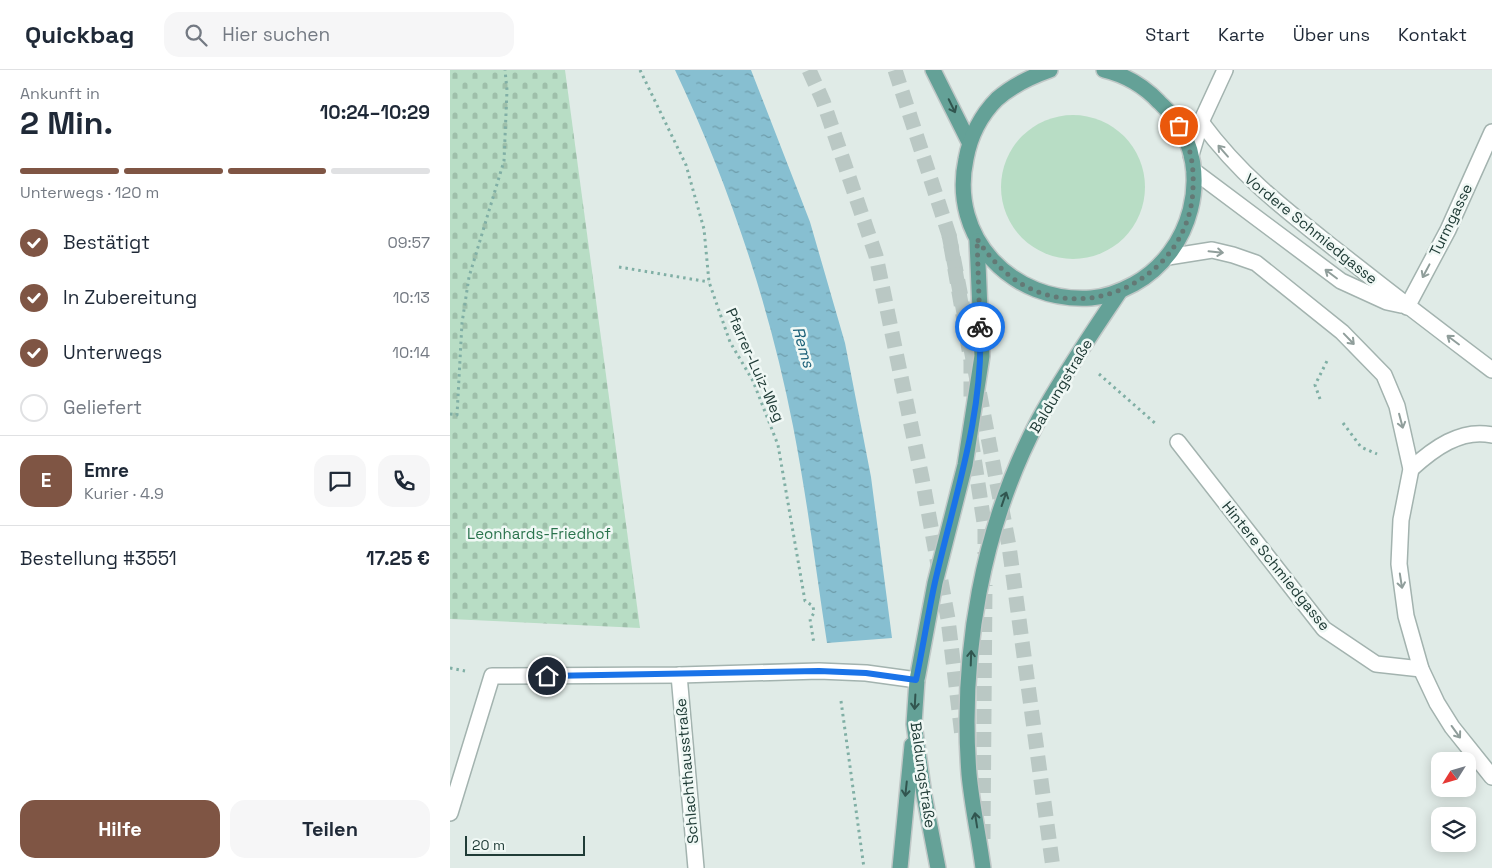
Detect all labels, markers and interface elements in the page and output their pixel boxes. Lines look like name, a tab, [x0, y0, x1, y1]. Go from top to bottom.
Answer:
search box	[164, 12, 514, 57]
text: Quickbag	[25, 19, 134, 50]
icon: search	[182, 21, 210, 49]
text: Hier suchen	[222, 22, 330, 47]
text: Start	[1145, 23, 1190, 46]
text: Karte	[1218, 23, 1265, 46]
text: Über uns	[1293, 23, 1370, 46]
text: Kontakt	[1398, 23, 1467, 46]
text: Ankunft in	[20, 83, 100, 104]
one-way arrow	[947, 98, 957, 113]
text: 10:24–10:29	[320, 100, 430, 125]
text: 2 Min.	[20, 103, 113, 143]
pin	[1158, 105, 1200, 147]
icon: bag	[1165, 112, 1193, 140]
one-way arrow	[1218, 145, 1229, 158]
street label: Vordere Schmiedgasse	[1241, 169, 1382, 288]
street label: Turmgasse	[1425, 180, 1476, 259]
text: Unterwegs · 120 m	[20, 182, 159, 203]
icon: check	[20, 229, 48, 257]
text: Bestätigt	[63, 230, 150, 255]
text: 09:57	[387, 232, 430, 253]
one-way arrow	[1207, 247, 1223, 257]
one-way arrow	[1421, 263, 1431, 277]
one-way arrow	[1325, 268, 1338, 279]
icon: check	[20, 284, 48, 312]
text: In Zubereitung	[63, 285, 197, 310]
text: 10:13	[393, 287, 430, 308]
courier	[955, 302, 1005, 352]
street label: Pfarrer-Luiz-Weg	[722, 305, 789, 425]
icon: bike	[966, 313, 994, 341]
water label: Rems	[788, 324, 820, 371]
one-way arrow	[1343, 333, 1355, 346]
street label: Baldungstraße	[1025, 335, 1096, 436]
one-way arrow	[1447, 335, 1460, 346]
icon: check	[20, 339, 48, 367]
text: Unterwegs	[63, 340, 162, 365]
text: 10:14	[392, 342, 430, 363]
text: Geliefert	[63, 395, 142, 420]
one-way arrow	[1397, 412, 1406, 428]
button: chat	[314, 455, 366, 507]
button: phone	[378, 455, 430, 507]
text: Emre	[84, 458, 129, 483]
text: E	[41, 468, 51, 493]
text: Kurier · 4.9	[84, 483, 164, 504]
one-way arrow	[1000, 492, 1010, 508]
street label: Hintere Schmiedgasse	[1218, 497, 1335, 635]
park label: Leonhards-Friedhof	[467, 524, 611, 543]
text: Bestellung #3551	[20, 546, 177, 571]
text: 17.25 €	[366, 546, 430, 571]
one-way arrow	[1396, 572, 1406, 588]
one-way arrow	[966, 650, 975, 666]
pin	[526, 655, 568, 697]
icon: home	[533, 662, 561, 690]
one-way arrow	[911, 693, 920, 709]
street label: Schlachthausstraße	[671, 697, 702, 845]
street label: Baldungstraße	[907, 721, 940, 829]
one-way arrow	[1450, 725, 1461, 738]
north arrow	[1431, 752, 1476, 798]
map controls	[1431, 752, 1476, 852]
one-way arrow	[901, 781, 911, 797]
button: Hilfe	[20, 800, 220, 858]
button: Teilen	[230, 800, 430, 858]
button: layers	[1431, 807, 1476, 852]
one-way arrow	[971, 812, 981, 828]
scale bar	[465, 833, 585, 856]
text: 20 m	[472, 836, 505, 854]

